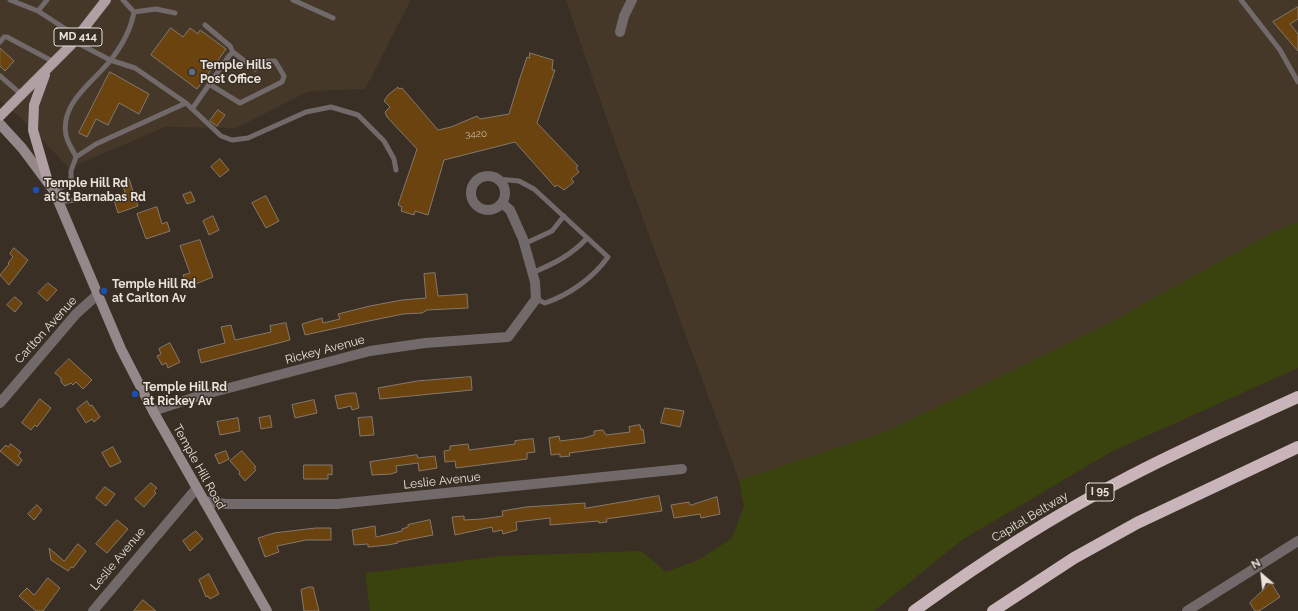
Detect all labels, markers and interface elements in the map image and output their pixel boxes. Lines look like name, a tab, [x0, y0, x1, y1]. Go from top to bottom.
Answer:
road number: MD 414	[54, 28, 102, 46]
place label: Temple Hills Post Office	[200, 58, 272, 86]
marker: Temple Hills Post Office	[187, 67, 197, 77]
house number: 3420	[465, 128, 487, 140]
place label: Temple Hill Rd at St Barnabas Rd	[44, 176, 146, 204]
marker: Temple Hill Rd at St Barnabas Rd	[31, 185, 41, 195]
place label: Temple Hill Rd at Carlton Av	[112, 277, 196, 305]
marker: Temple Hill Rd at Carlton Av	[99, 286, 109, 296]
street label: Carlton Avenue	[12, 293, 80, 367]
street label: Rickey Avenue	[284, 332, 366, 368]
place label: Temple Hill Rd at Rickey Av	[143, 380, 227, 408]
marker: Temple Hill Rd at Rickey Av	[130, 389, 140, 399]
street label: Temple Hill Road	[170, 422, 228, 512]
street label: Leslie Avenue	[403, 470, 481, 492]
road number: I 95	[1086, 483, 1114, 501]
street label: Capital Beltway	[989, 489, 1071, 545]
street label: Leslie Avenue	[87, 525, 149, 593]
north arrow	[1242, 555, 1282, 595]
text: N	[1249, 556, 1263, 572]

